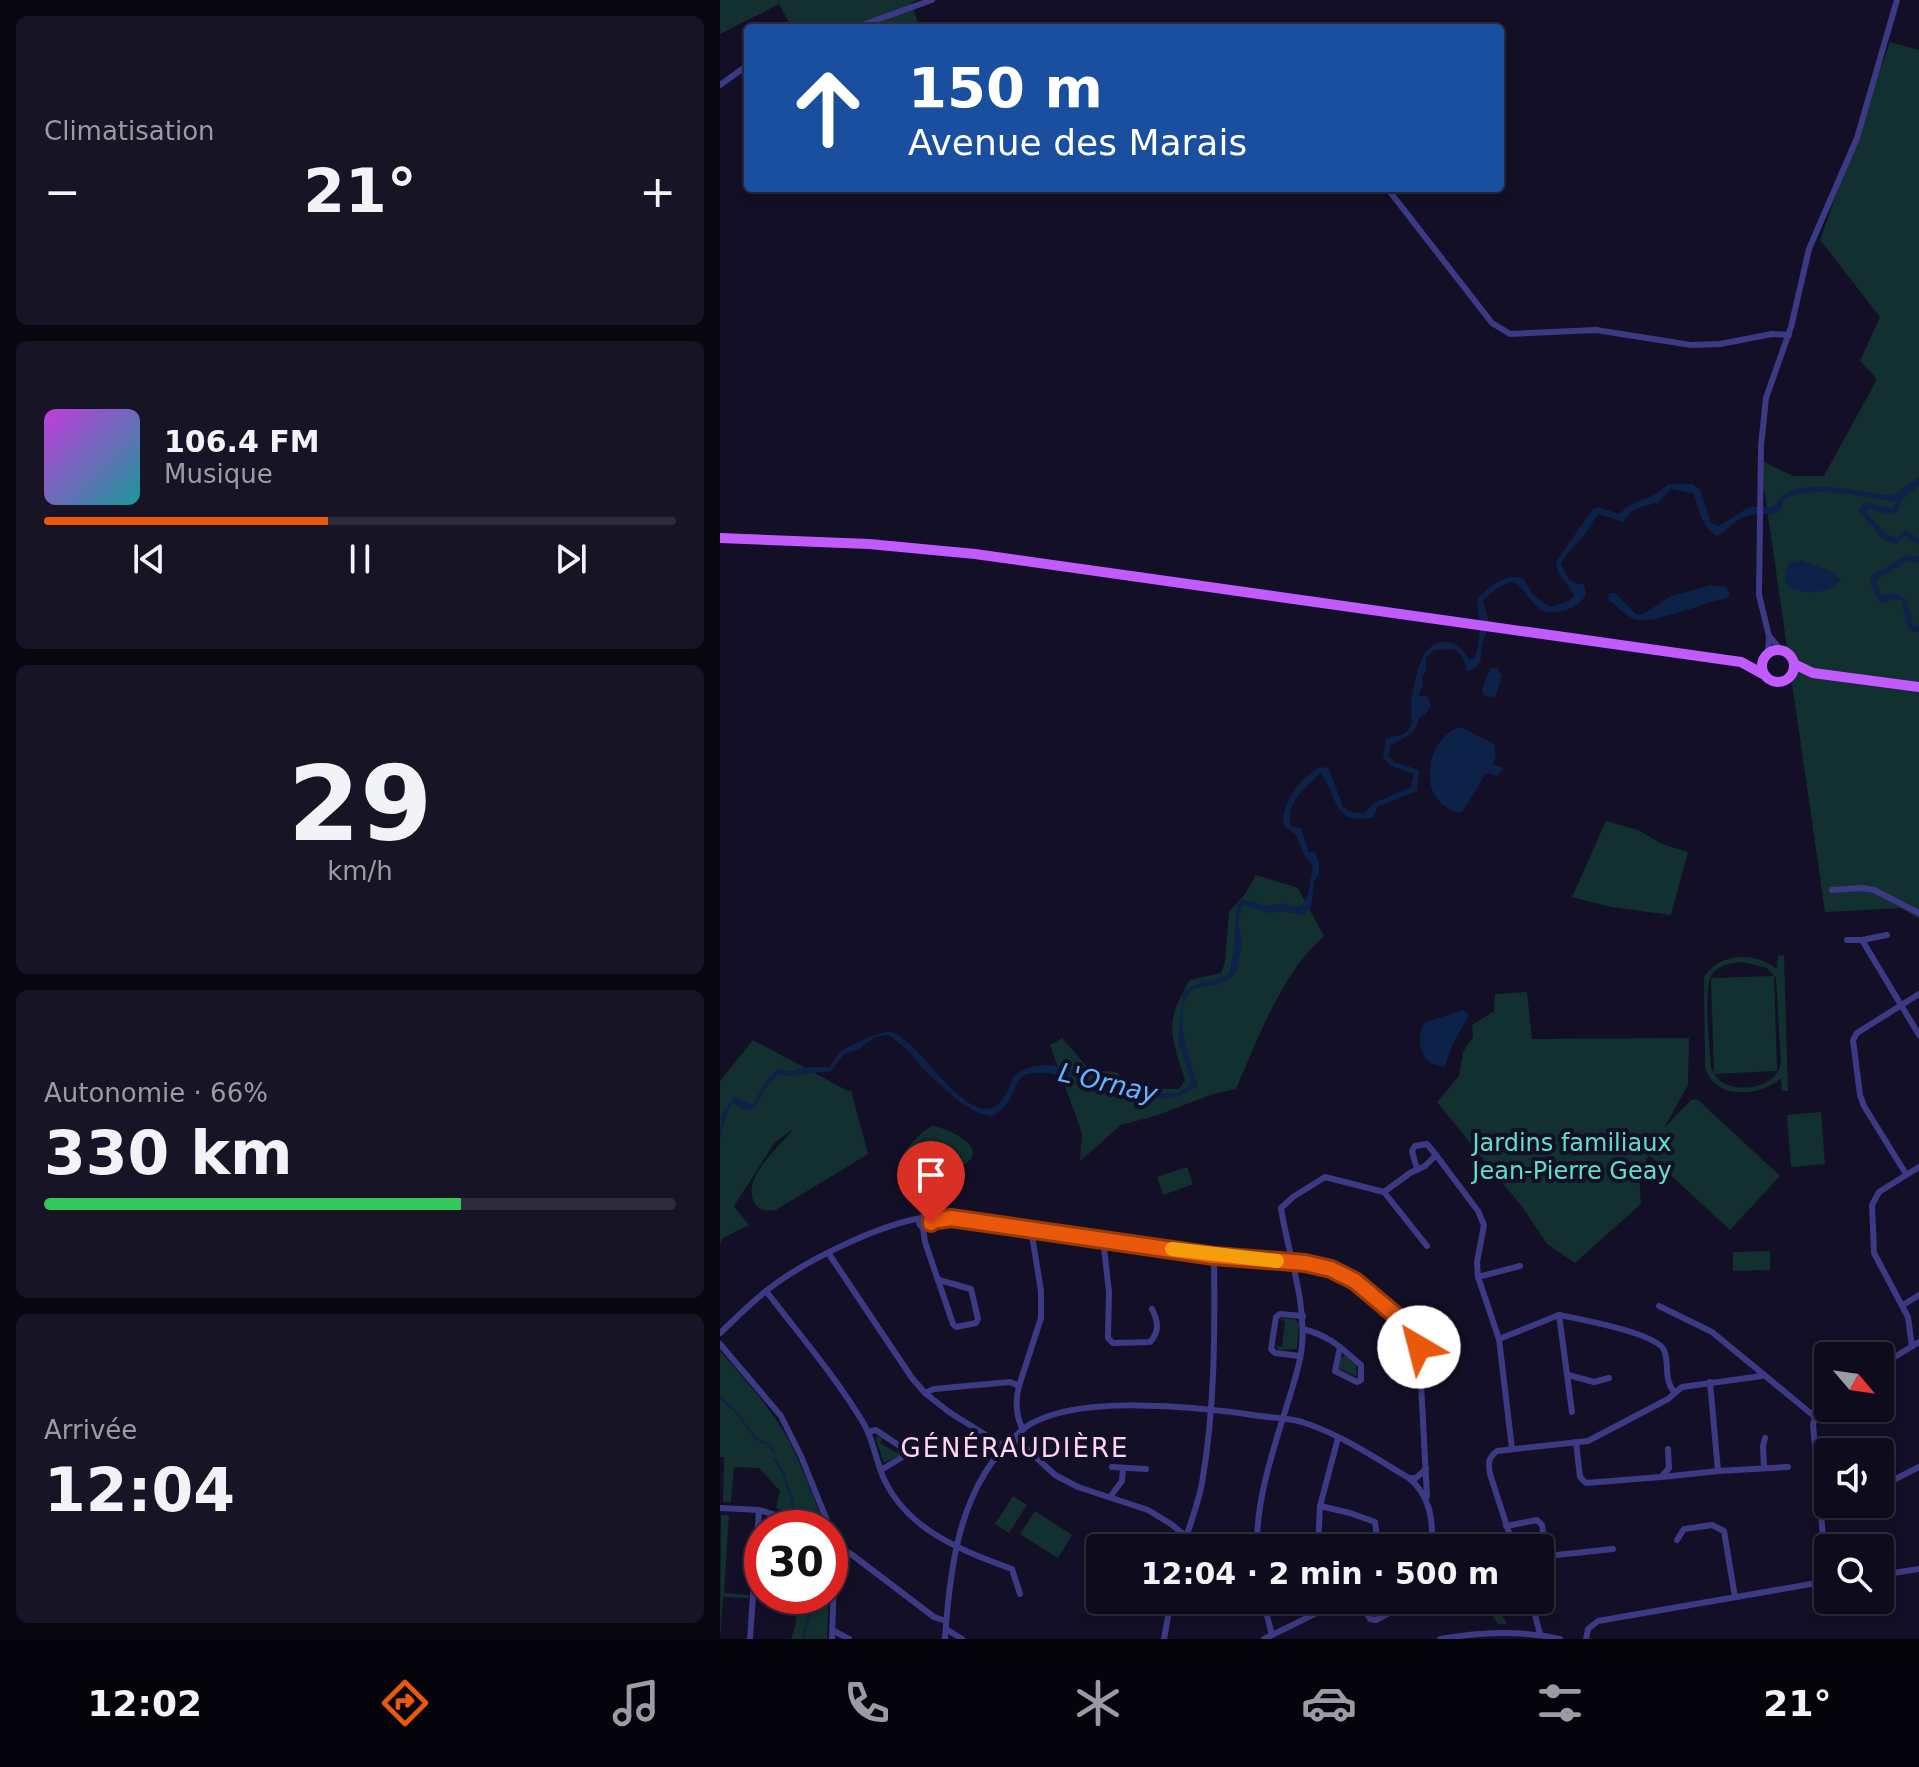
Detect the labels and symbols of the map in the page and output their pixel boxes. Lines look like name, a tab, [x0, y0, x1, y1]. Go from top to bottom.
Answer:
water label: L'Ornay	[1056, 1057, 1161, 1109]
park label: Jardins familiaux Jean-Pierre Geay	[1470, 1129, 1672, 1185]
pin	[897, 1141, 965, 1223]
position arrow	[1377, 1305, 1461, 1389]
north arrow	[1814, 1342, 1894, 1422]
district label: GÉNÉRAUDIÈRE	[901, 1432, 1129, 1463]
speed limit sign: 30	[744, 1510, 848, 1614]

